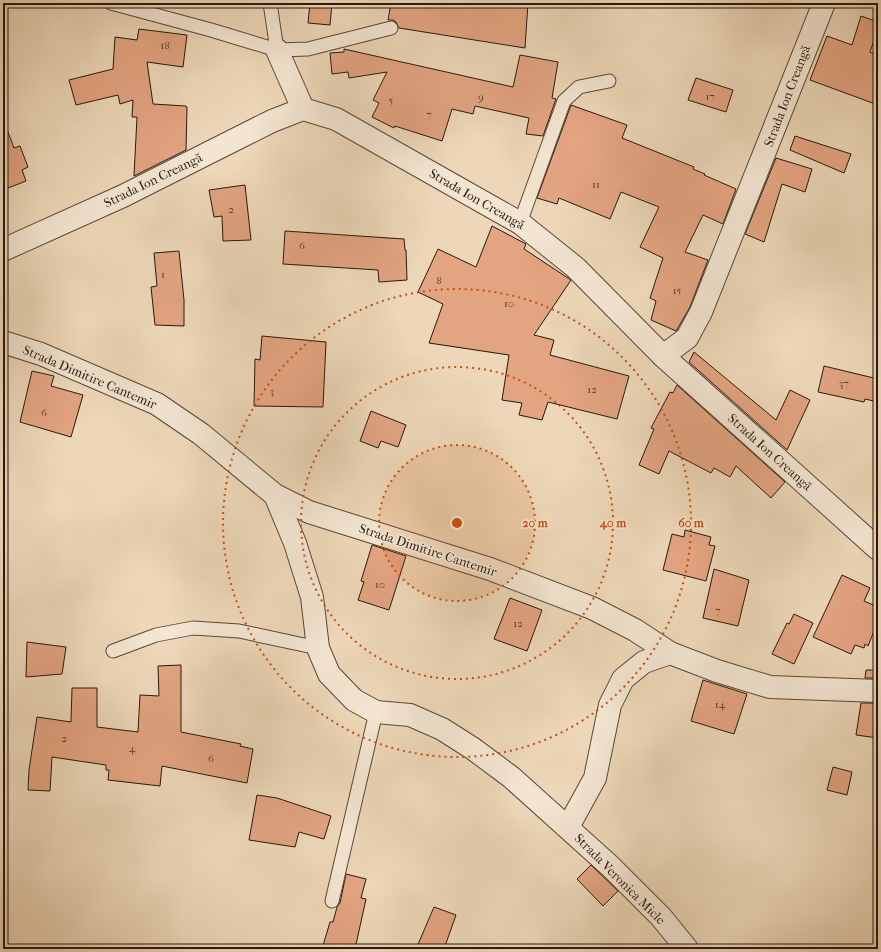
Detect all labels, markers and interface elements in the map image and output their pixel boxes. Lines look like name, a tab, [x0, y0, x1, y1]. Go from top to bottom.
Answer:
house number: 18	[160, 39, 170, 52]
street label: Strada Ion Creangă	[761, 42, 814, 149]
house number: 17	[705, 90, 715, 103]
house number: 9	[478, 91, 484, 104]
house number: 5	[389, 94, 394, 107]
house number: 7	[426, 108, 432, 121]
street label: Strada Ion Creangă	[101, 149, 206, 210]
street label: Strada Ion Creangă	[427, 166, 528, 233]
house number: 11	[592, 178, 600, 191]
house number: 2	[228, 203, 234, 216]
house number: 6	[299, 239, 305, 252]
house number: 1	[161, 268, 165, 281]
house number: 8	[436, 274, 442, 287]
house number: 15	[673, 284, 682, 297]
house number: 10	[504, 297, 514, 310]
street label: Strada Dimitire Cantemir	[21, 342, 160, 412]
house number: 37	[839, 377, 849, 390]
house number: 12	[587, 383, 597, 396]
house number: 3	[270, 385, 274, 398]
house number: 6	[41, 406, 47, 419]
street label: Strada Ion Creangă	[725, 410, 816, 494]
centre of rings	[450, 516, 464, 530]
text: 20 m	[522, 516, 549, 530]
text: 40 m	[599, 516, 627, 531]
text: 60 m	[678, 516, 705, 530]
street label: Strada Dimitire Cantemir	[357, 521, 499, 579]
house number: 10	[375, 578, 385, 591]
house number: 7	[715, 604, 721, 617]
house number: 12	[513, 617, 523, 630]
house number: 14	[715, 698, 726, 711]
house number: 2	[61, 732, 67, 745]
house number: 4	[129, 742, 136, 755]
house number: 6	[208, 752, 214, 765]
street label: Strada Veronica Micle	[572, 831, 669, 928]

